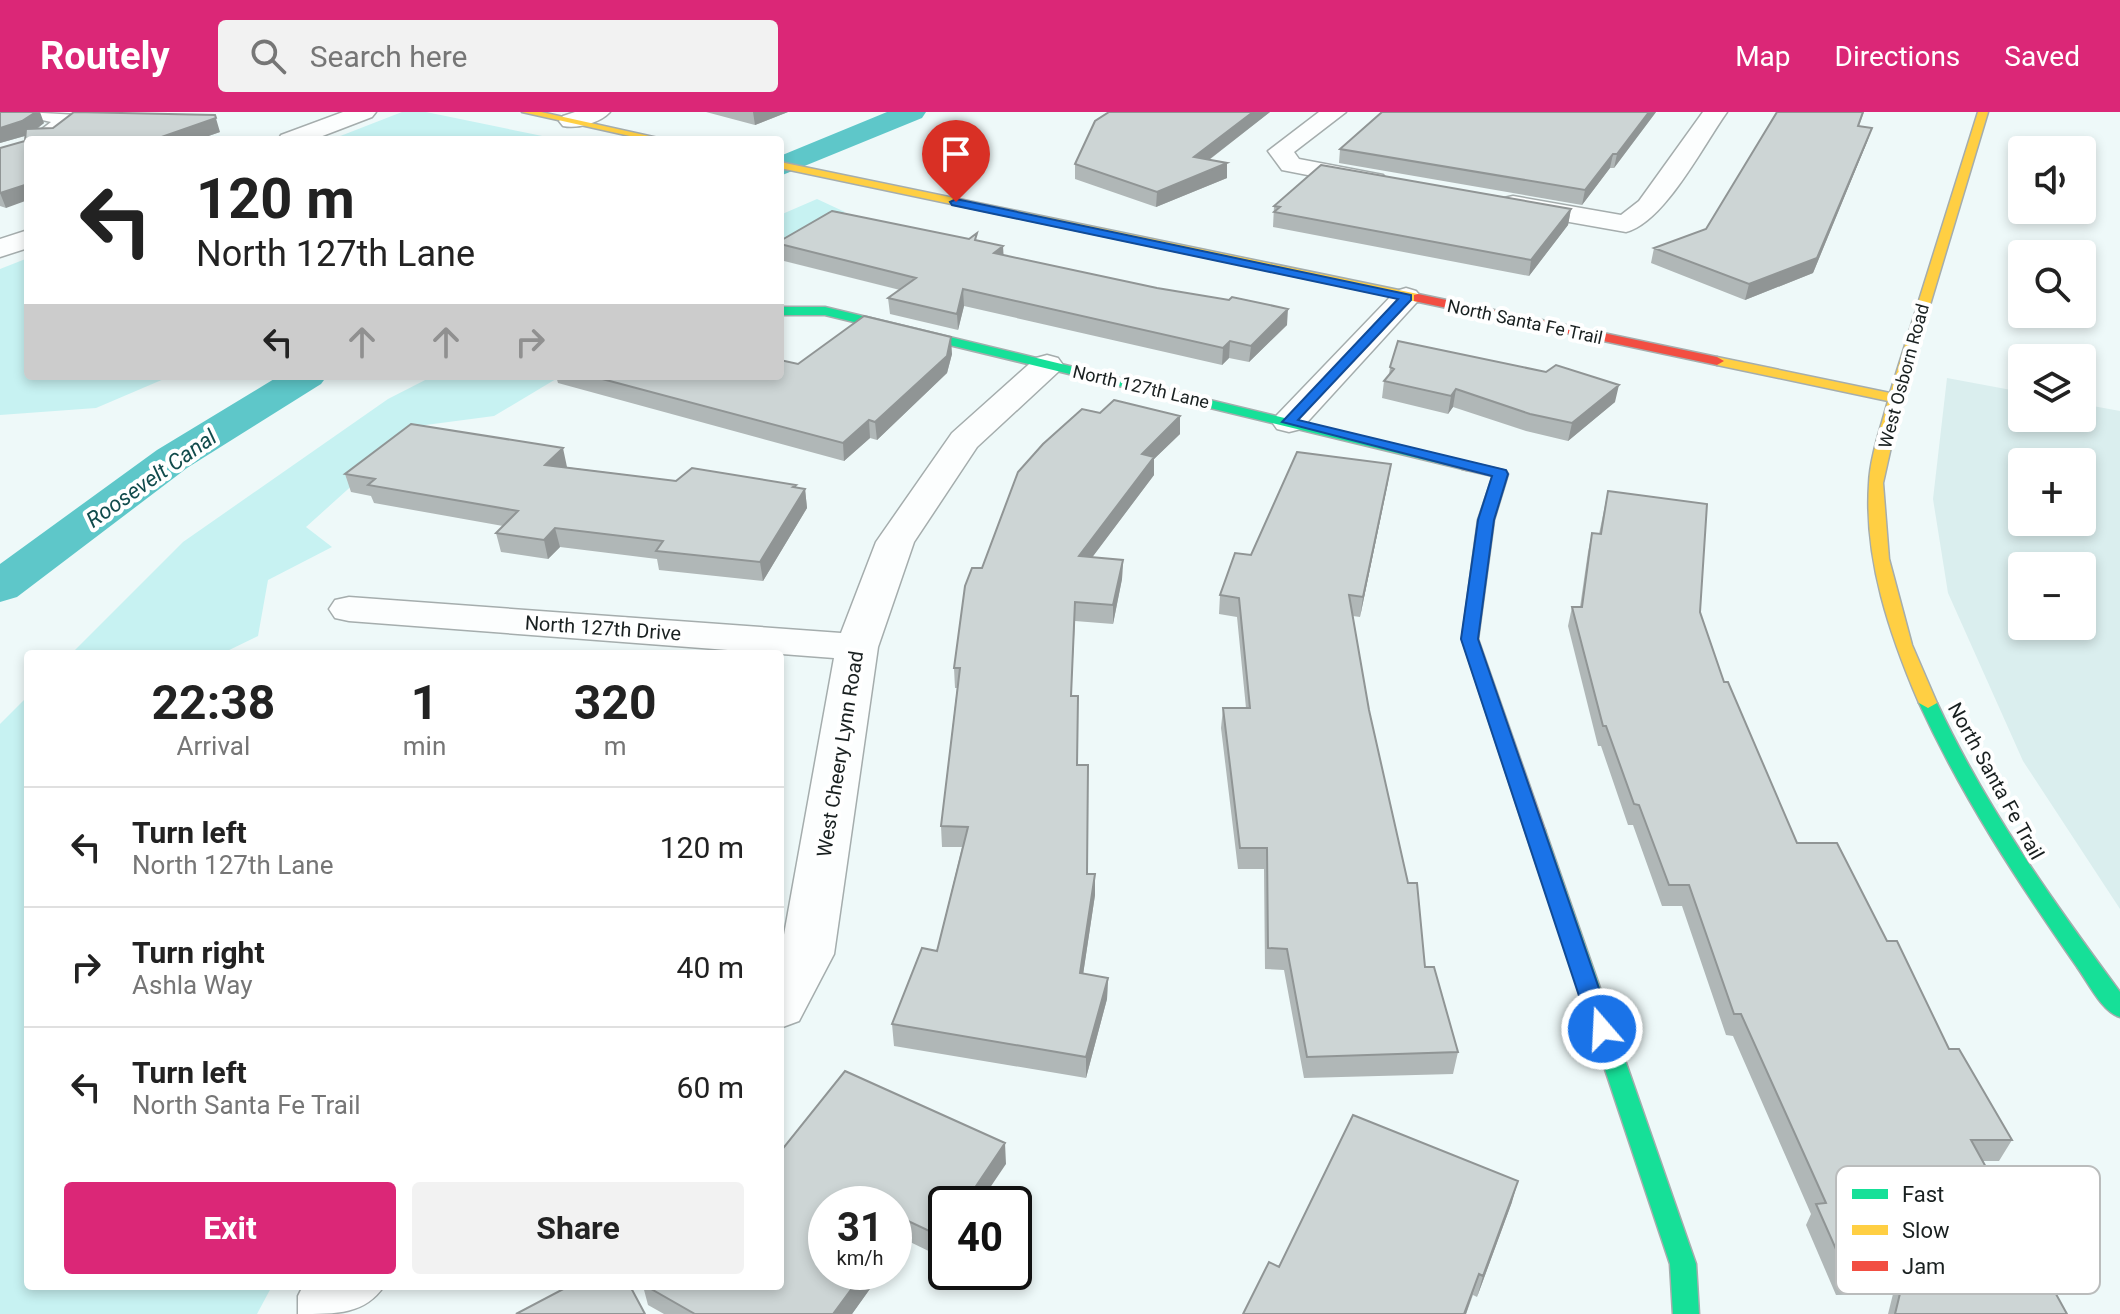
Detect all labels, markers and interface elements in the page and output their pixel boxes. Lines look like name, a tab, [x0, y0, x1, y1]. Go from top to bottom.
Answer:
search box	[218, 20, 778, 92]
text: Routely	[40, 34, 170, 78]
icon: search	[246, 34, 290, 78]
text: Search here	[310, 39, 467, 74]
text: Map	[1735, 40, 1791, 73]
text: Directions	[1835, 40, 1960, 73]
text: Saved	[2004, 40, 2080, 73]
pin	[922, 120, 990, 202]
icon: arrive	[934, 132, 978, 176]
map controls	[2008, 136, 2096, 640]
button: sound	[2008, 136, 2096, 224]
text: 120 m	[196, 166, 355, 232]
icon: left	[64, 168, 168, 272]
text: North 127th Lane	[196, 233, 475, 275]
button: search	[2008, 240, 2096, 328]
street label: North Santa Fe Trail	[1446, 295, 1605, 348]
street label: West Osborn Road	[1874, 301, 1933, 450]
icon: left	[256, 320, 300, 364]
icon: ahead	[340, 320, 384, 364]
icon: ahead	[424, 320, 468, 364]
icon: right	[508, 320, 552, 364]
button: layers	[2008, 344, 2096, 432]
street label: North 127th Lane	[1071, 361, 1211, 412]
water label: Roosevelt Canal	[82, 424, 222, 532]
button: +	[2008, 448, 2096, 536]
button: −	[2008, 552, 2096, 640]
street label: North 127th Drive	[524, 611, 682, 645]
street label: West Cheery Lynn Road	[812, 649, 868, 859]
text: 22:38	[152, 674, 275, 731]
text: 1	[411, 674, 438, 731]
text: 320	[574, 674, 656, 731]
street label: North Santa Fe Trail	[1943, 698, 2049, 864]
text: Arrival	[177, 731, 250, 761]
text: min	[403, 731, 446, 761]
text: m	[604, 731, 627, 761]
text: Turn left	[132, 815, 247, 850]
icon: left	[64, 825, 108, 869]
text: 120 m	[660, 830, 744, 865]
text: North 127th Lane	[132, 850, 334, 880]
text: Turn right	[132, 935, 265, 970]
icon: right	[64, 945, 108, 989]
text: 40 m	[677, 950, 744, 985]
text: Ashla Way	[132, 970, 253, 1000]
position arrow	[1560, 987, 1644, 1071]
text: Turn left	[132, 1055, 247, 1090]
icon: left	[64, 1065, 108, 1109]
text: 60 m	[677, 1070, 744, 1105]
text: North Santa Fe Trail	[132, 1090, 361, 1120]
legend	[1836, 1166, 2100, 1294]
button: Exit	[64, 1182, 396, 1274]
button: Share	[412, 1182, 744, 1274]
text: Fast	[1902, 1182, 1944, 1207]
speed limit sign: 40	[928, 1186, 1032, 1290]
text: 31	[837, 1204, 883, 1251]
text: Slow	[1902, 1218, 1950, 1243]
text: km/h	[837, 1246, 883, 1270]
text: Jam	[1902, 1254, 1945, 1279]

